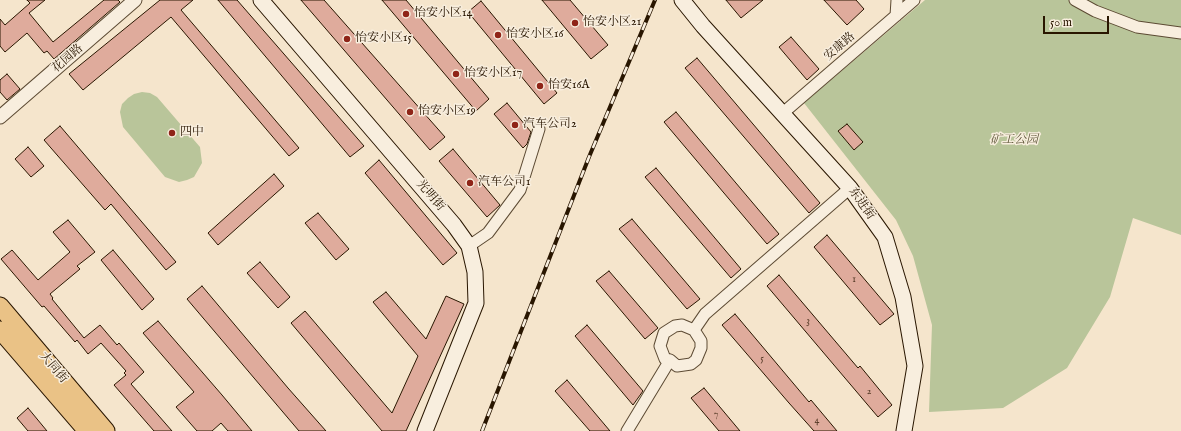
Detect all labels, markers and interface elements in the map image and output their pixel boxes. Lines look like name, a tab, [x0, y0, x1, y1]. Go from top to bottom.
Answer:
place label: 怡安小区14	[414, 7, 472, 21]
scale bar	[1045, 8, 1111, 34]
marker: 怡安小区14	[401, 9, 411, 19]
text: 50 m	[1050, 15, 1072, 30]
place label: 怡安小区21	[583, 16, 641, 30]
marker: 怡安小区21	[570, 18, 580, 28]
place label: 怡安小区16	[506, 28, 564, 42]
marker: 怡安小区16	[493, 30, 503, 40]
street label: 安康路	[822, 30, 858, 64]
place label: 怡安小区15	[355, 32, 412, 46]
marker: 怡安小区15	[342, 34, 352, 44]
street label: 花园路	[50, 42, 86, 76]
place label: 怡安小区17	[464, 67, 522, 81]
marker: 怡安小区17	[451, 69, 461, 79]
place label: 怡安16A	[548, 79, 590, 93]
marker: 怡安16A	[535, 81, 545, 91]
place label: 怡安小区19	[418, 105, 476, 119]
marker: 怡安小区19	[405, 107, 415, 117]
place label: 汽车公司2	[523, 118, 577, 132]
marker: 汽车公司2	[510, 120, 520, 130]
place label: 四中	[180, 126, 204, 140]
marker: 四中	[167, 128, 177, 138]
park label: 矿工公园	[990, 134, 1038, 148]
place label: 汽车公司1	[478, 176, 530, 190]
street label: 光明街	[413, 178, 447, 214]
marker: 汽车公司1	[465, 178, 475, 188]
street label: 东进街	[845, 185, 877, 223]
house number: 1	[852, 274, 856, 286]
house number: 3	[806, 316, 810, 328]
street label: 大同街	[36, 350, 70, 386]
house number: 5	[760, 353, 764, 365]
house number: 2	[867, 386, 871, 398]
house number: 7	[714, 409, 718, 421]
house number: 4	[815, 415, 819, 427]

